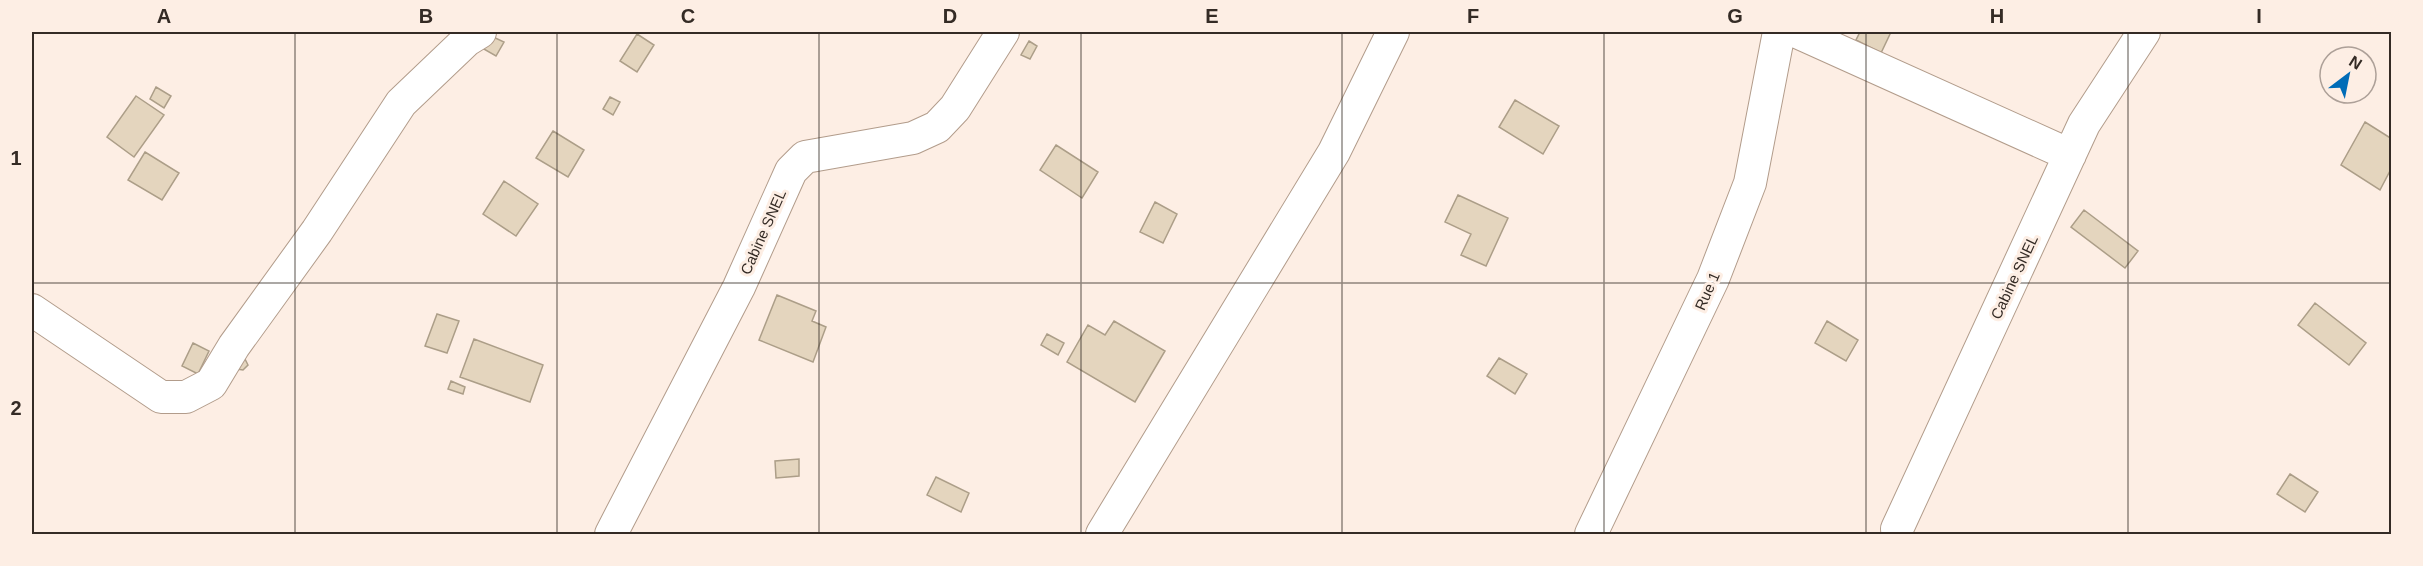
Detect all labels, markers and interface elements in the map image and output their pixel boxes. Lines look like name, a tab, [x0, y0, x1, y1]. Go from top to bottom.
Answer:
text: A	[157, 5, 171, 27]
text: B	[419, 5, 433, 27]
text: C	[681, 5, 695, 27]
text: D	[943, 5, 957, 27]
text: E	[1205, 5, 1219, 27]
text: F	[1467, 5, 1479, 27]
text: G	[1727, 5, 1743, 27]
text: H	[1990, 5, 2004, 27]
text: I	[2256, 5, 2262, 27]
north arrow	[2318, 45, 2378, 105]
text: N	[2346, 52, 2365, 73]
text: 1	[10, 147, 22, 169]
street label: Cabine SNEL	[737, 187, 789, 277]
street label: Cabine SNEL	[1987, 232, 2041, 322]
street label: Rue 1	[1691, 269, 1723, 313]
text: 2	[10, 397, 22, 419]

